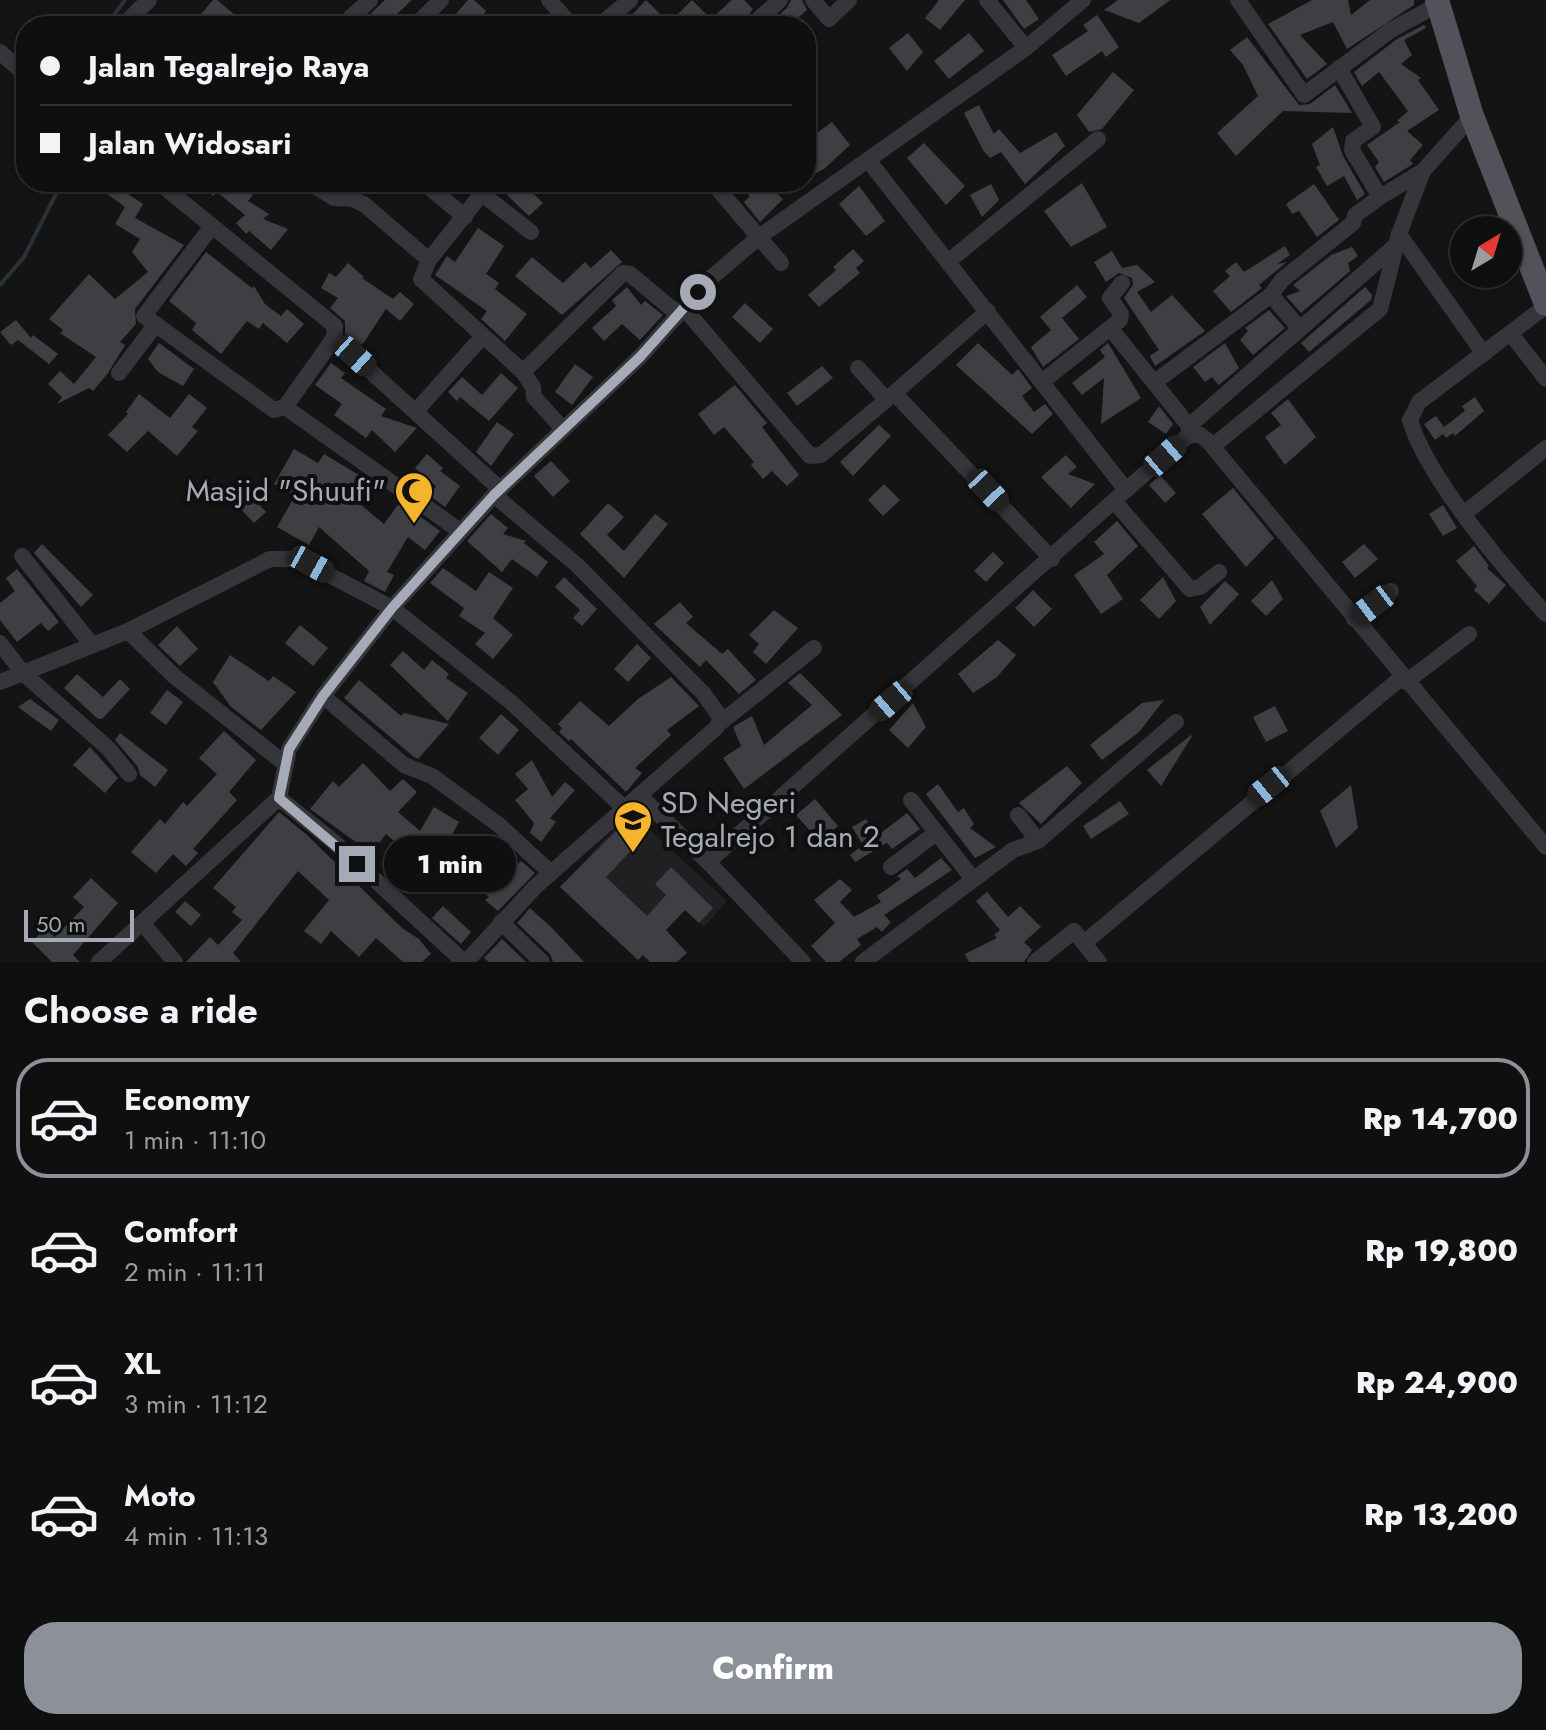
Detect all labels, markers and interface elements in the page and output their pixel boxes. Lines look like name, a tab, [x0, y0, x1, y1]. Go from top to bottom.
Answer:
text: Jalan Tegalrejo Raya	[88, 45, 369, 88]
text: Jalan Widosari	[88, 122, 292, 165]
north arrow	[1450, 216, 1522, 288]
map controls	[1450, 216, 1522, 288]
route start	[680, 274, 716, 310]
car	[329, 331, 381, 381]
car	[1139, 431, 1191, 481]
car	[963, 464, 1013, 516]
place label: Masjid "Shuufi"	[186, 469, 386, 512]
mosque icon: Masjid "Shuufi"	[393, 470, 435, 525]
car	[284, 542, 338, 586]
car	[1347, 581, 1399, 629]
car	[865, 676, 917, 726]
car	[1243, 762, 1295, 810]
place label: SD Negeri Tegalrejo 1 dan 2	[661, 781, 880, 858]
school or university icon: SD Negeri Tegalrejo 1 dan 2	[612, 799, 654, 854]
callout: 1 min	[385, 836, 517, 892]
text: 1 min	[417, 845, 483, 883]
route end	[339, 846, 375, 882]
scale bar	[24, 906, 134, 942]
text: 50 m	[36, 908, 85, 940]
text: Choose a ride	[24, 984, 258, 1036]
text: Economy	[124, 1078, 250, 1121]
icon: car	[28, 1082, 100, 1154]
text: Rp 14,700	[1363, 1097, 1518, 1140]
text: 1 min · 11:10	[124, 1121, 266, 1159]
text: Comfort	[124, 1210, 237, 1253]
icon: car	[28, 1214, 100, 1286]
text: Rp 19,800	[1365, 1229, 1518, 1272]
text: 2 min · 11:11	[124, 1253, 265, 1291]
text: XL	[124, 1342, 160, 1385]
icon: car	[28, 1346, 100, 1418]
text: Rp 24,900	[1356, 1361, 1518, 1404]
text: 3 min · 11:12	[124, 1385, 268, 1423]
text: Moto	[124, 1474, 196, 1517]
icon: car	[28, 1478, 100, 1550]
text: Rp 13,200	[1364, 1493, 1518, 1536]
text: 4 min · 11:13	[124, 1517, 268, 1555]
button: Confirm	[24, 1622, 1522, 1714]

